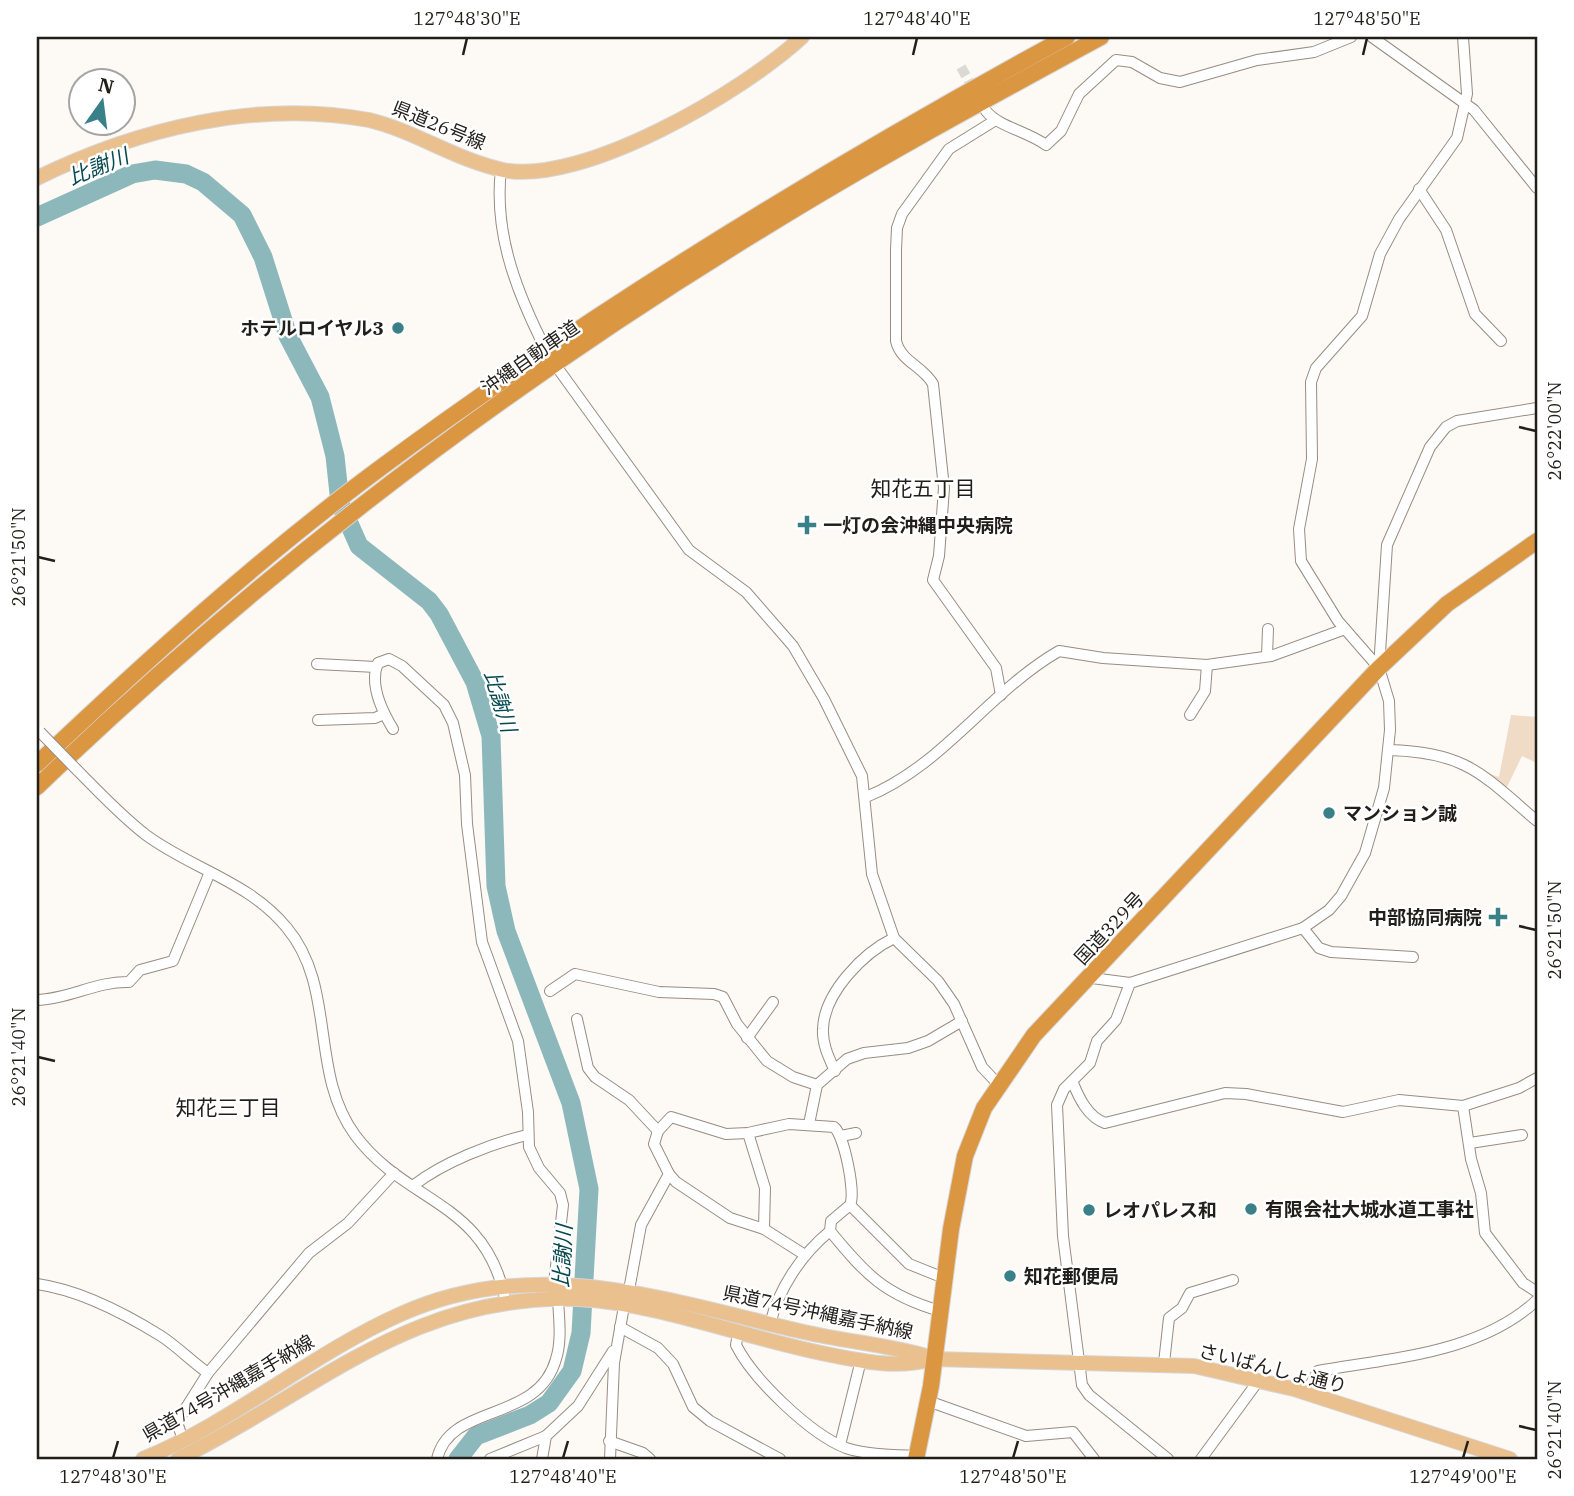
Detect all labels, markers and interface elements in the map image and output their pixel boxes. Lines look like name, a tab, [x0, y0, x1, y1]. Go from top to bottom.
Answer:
text: 127°48'30"E	[413, 7, 521, 30]
text: 127°48'40"E	[863, 7, 971, 30]
text: 127°48'50"E	[1313, 7, 1421, 30]
north arrow	[66, 66, 136, 136]
text: N	[96, 72, 116, 99]
street label: 県道26号線	[389, 95, 489, 155]
water label: 比謝川	[64, 140, 134, 191]
street label: 沖縄自動車道	[476, 314, 584, 400]
place label: ホテルロイヤル3	[240, 316, 384, 340]
marker: ホテルロイヤル3	[390, 320, 406, 336]
text: 26°22'00"N	[1543, 382, 1566, 481]
district label: 知花五丁目	[871, 474, 976, 502]
text: 26°21'50"N	[7, 508, 30, 607]
place label: 一灯の会沖縄中央病院	[823, 513, 1013, 537]
marker: 一灯の会沖縄中央病院	[797, 515, 817, 535]
water label: 比謝川	[478, 667, 524, 737]
place label: マンション誠	[1343, 801, 1457, 825]
marker: マンション誠	[1321, 805, 1337, 821]
text: 26°21'50"N	[1543, 881, 1566, 980]
street label: 国道329号	[1069, 886, 1149, 970]
place label: 中部協同病院	[1368, 905, 1482, 929]
marker: 中部協同病院	[1488, 907, 1508, 927]
text: 26°21'40"N	[7, 1008, 30, 1107]
district label: 知花三丁目	[176, 1093, 281, 1121]
place label: 有限会社大城水道工事社	[1265, 1197, 1474, 1221]
place label: レオパレス和	[1103, 1198, 1217, 1222]
marker: 有限会社大城水道工事社	[1243, 1201, 1259, 1217]
marker: レオパレス和	[1081, 1202, 1097, 1218]
water label: 比謝川	[546, 1222, 578, 1288]
place label: 知花郵便局	[1024, 1264, 1119, 1288]
marker: 知花郵便局	[1002, 1268, 1018, 1284]
street label: 県道74号沖縄嘉手納線	[721, 1280, 915, 1344]
street label: 県道74号沖縄嘉手納線	[138, 1329, 318, 1447]
street label: さいばんしょ通り	[1196, 1338, 1350, 1398]
text: 26°21'40"N	[1543, 1381, 1566, 1480]
text: 127°48'30"E	[59, 1465, 167, 1488]
text: 127°48'40"E	[509, 1465, 617, 1488]
text: 127°48'50"E	[959, 1465, 1067, 1488]
text: 127°49'00"E	[1409, 1465, 1517, 1488]

